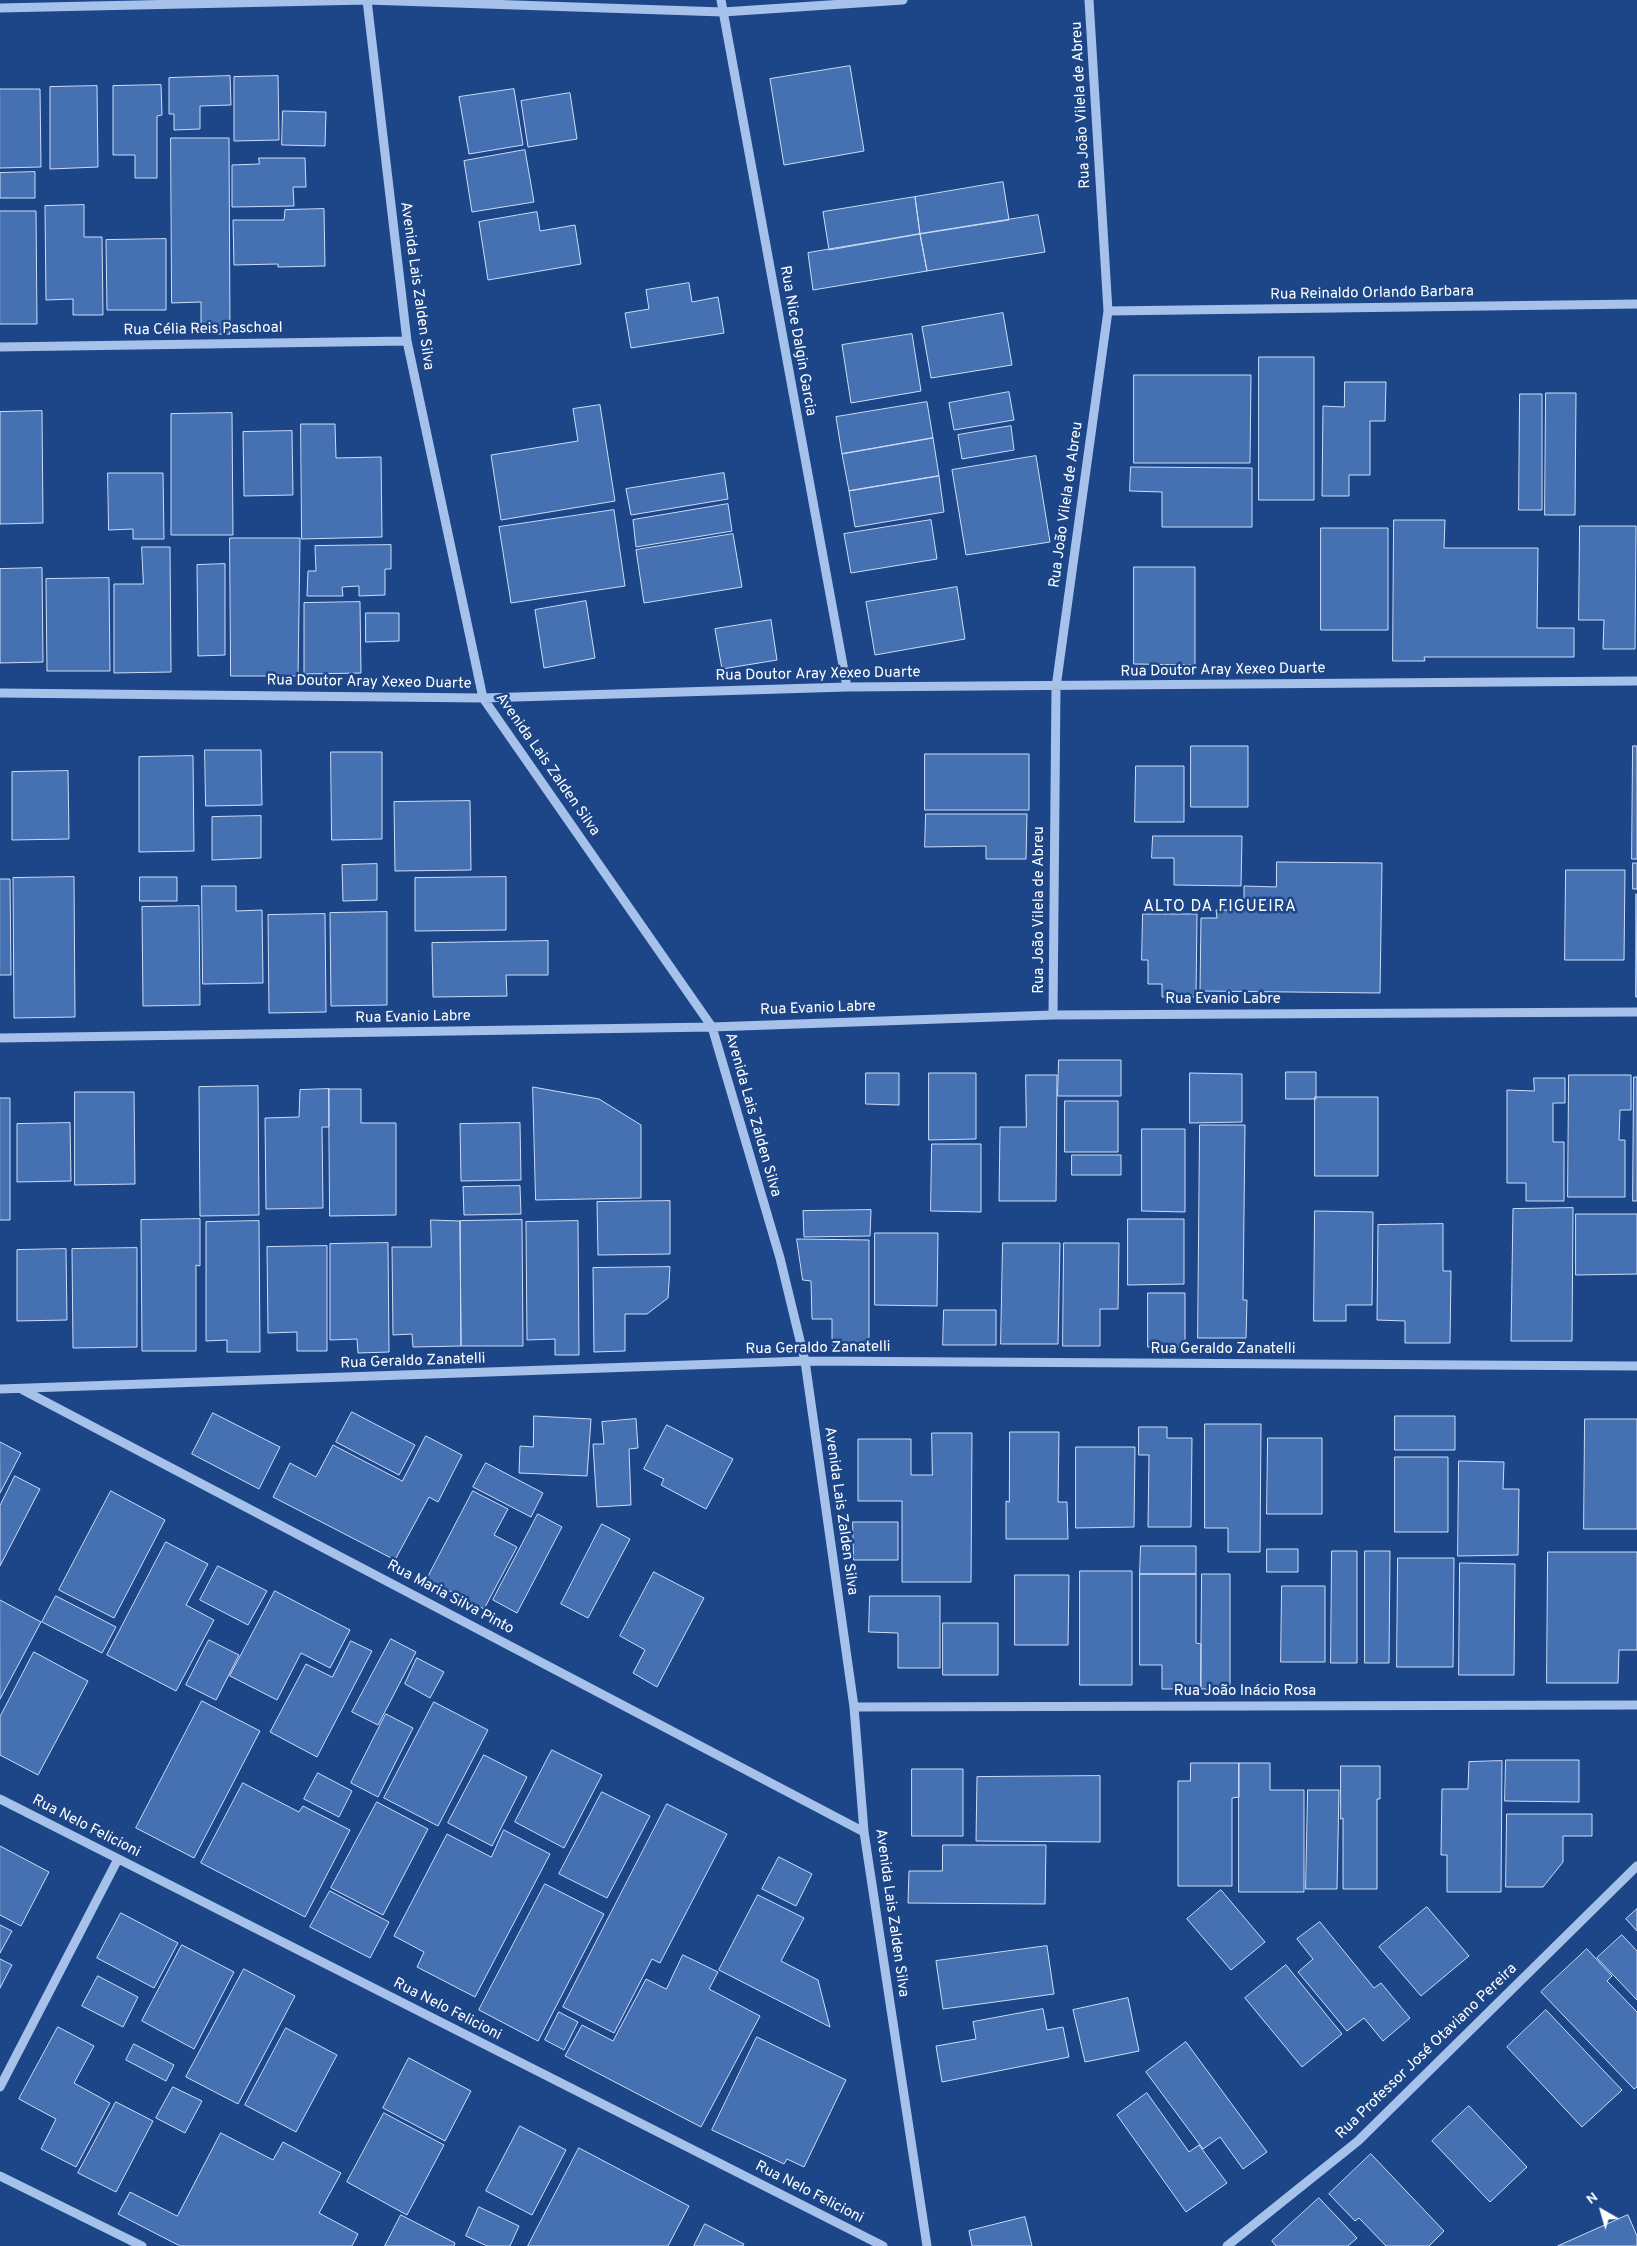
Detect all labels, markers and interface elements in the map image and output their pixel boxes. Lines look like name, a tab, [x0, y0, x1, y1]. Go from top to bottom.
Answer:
street label: Rua João Vilela de Abreu	[1069, 21, 1095, 189]
street label: Avenida Lais Zalden Silva	[395, 200, 437, 372]
street label: Rua Nice Dalgin Garcia	[775, 264, 819, 418]
street label: Rua Reinaldo Orlando Barbara	[1270, 283, 1474, 305]
street label: Rua Célia Reis Paschoal	[123, 320, 283, 340]
street label: Rua João Vilela de Abreu	[1046, 421, 1088, 589]
street label: Rua Doutor Aray Xexeo Duarte	[1120, 660, 1326, 682]
street label: Rua Doutor Aray Xexeo Duarte	[715, 664, 921, 686]
street label: Rua Doutor Aray Xexeo Duarte	[266, 672, 472, 694]
street label: Avenida Lais Zalden Silva	[491, 690, 603, 840]
street label: Rua João Vilela de Abreu	[1031, 826, 1049, 994]
district label: ALTO DA FIGUEIRA	[1141, 898, 1299, 918]
street label: Rua Evanio Labre	[1165, 991, 1281, 1009]
street label: Rua Evanio Labre	[760, 998, 876, 1020]
street label: Rua Evanio Labre	[355, 1008, 471, 1028]
street label: Avenida Lais Zalden Silva	[720, 1031, 784, 1199]
street label: Rua Geraldo Zanatelli	[745, 1339, 891, 1359]
street label: Rua Geraldo Zanatelli	[1150, 1341, 1296, 1359]
street label: Rua Geraldo Zanatelli	[340, 1350, 486, 1374]
street label: Avenida Lais Zalden Silva	[819, 1425, 861, 1597]
street label: Rua Maria Silva Pinto	[383, 1557, 517, 1639]
street label: Rua João Inácio Rosa	[1174, 1683, 1316, 1701]
street label: Rua Nelo Felicioni	[29, 1792, 143, 1862]
street label: Avenida Lais Zalden Silva	[870, 1827, 912, 1999]
street label: Rua Professor José Otaviano Pereira	[1333, 1960, 1521, 2144]
street label: Rua Nelo Felicioni	[390, 1975, 504, 2045]
street label: Rua Nelo Felicioni	[752, 2158, 866, 2228]
north arrow	[1577, 2186, 1627, 2236]
text: N	[1583, 2189, 1602, 2209]

